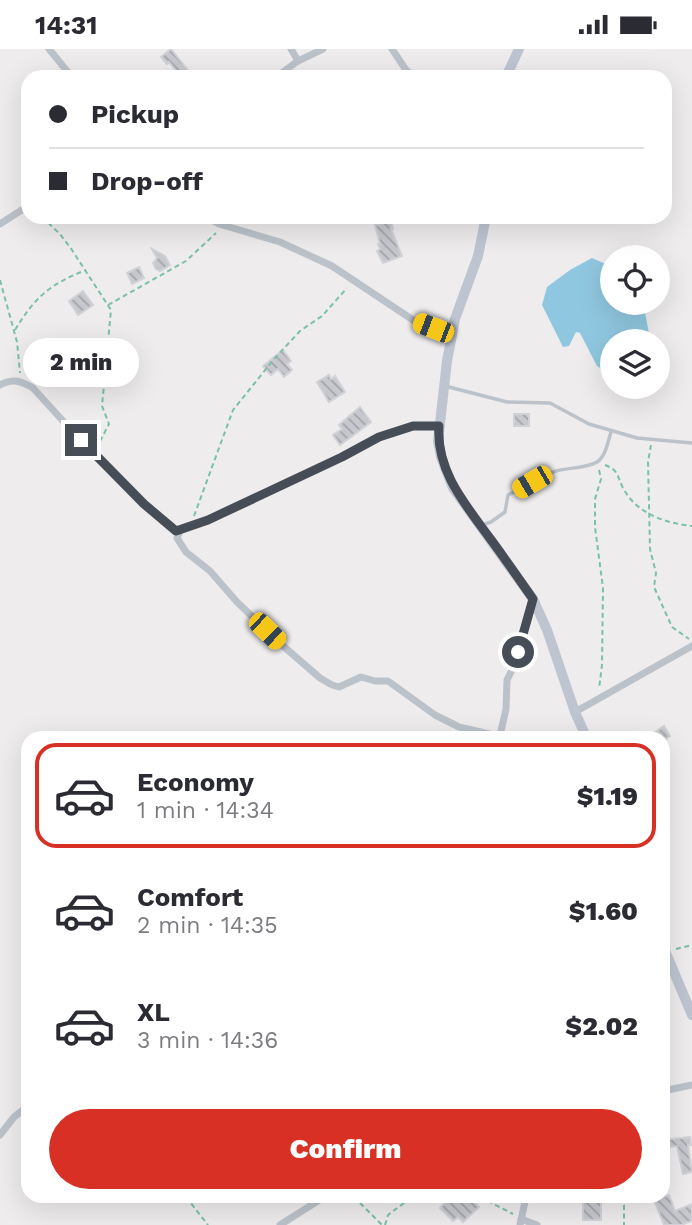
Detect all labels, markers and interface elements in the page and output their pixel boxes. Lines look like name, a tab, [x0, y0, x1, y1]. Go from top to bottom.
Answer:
text: 14:31	[35, 10, 97, 40]
text: Pickup	[91, 99, 179, 129]
text: Drop-off	[91, 166, 203, 196]
map controls	[600, 245, 670, 399]
button: locate	[600, 245, 670, 315]
car	[410, 311, 457, 345]
button: layers	[600, 329, 670, 399]
callout: 2 min	[23, 339, 139, 387]
text: 2 min	[50, 349, 112, 376]
route end	[65, 424, 97, 456]
car	[509, 462, 556, 502]
car	[245, 609, 290, 653]
route start	[502, 636, 534, 668]
icon: car	[53, 764, 116, 827]
text: Economy	[137, 767, 254, 797]
text: $1.19	[577, 781, 638, 811]
text: 1 min · 14:34	[137, 797, 274, 824]
icon: car	[53, 879, 116, 942]
text: Comfort	[137, 882, 243, 912]
text: $1.60	[569, 896, 638, 926]
text: 2 min · 14:35	[137, 912, 278, 939]
icon: car	[53, 994, 116, 1057]
text: XL	[137, 997, 170, 1027]
text: $2.02	[565, 1011, 638, 1041]
text: 3 min · 14:36	[137, 1027, 278, 1054]
button: Confirm	[49, 1109, 642, 1189]

